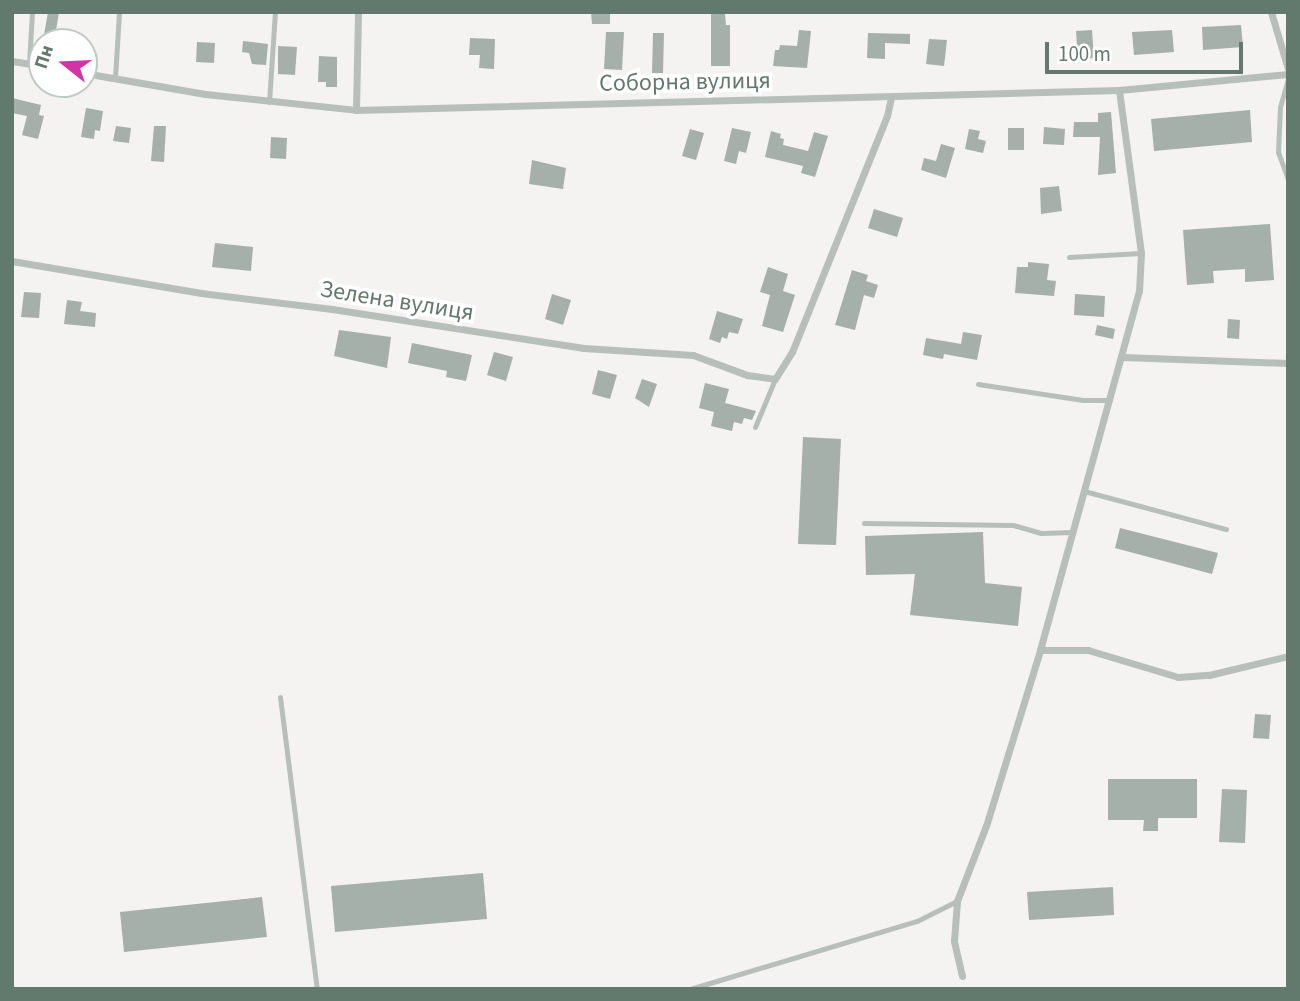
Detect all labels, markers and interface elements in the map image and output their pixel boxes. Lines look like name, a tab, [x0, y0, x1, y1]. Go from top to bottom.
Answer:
north arrow	[28, 28, 98, 98]
scale bar	[1048, 28, 1246, 72]
text: 100 m	[1058, 39, 1111, 69]
text: Пн	[28, 42, 61, 72]
street label: Соборна вулиця	[599, 66, 771, 98]
street label: Зелена вулиця	[318, 275, 476, 327]

